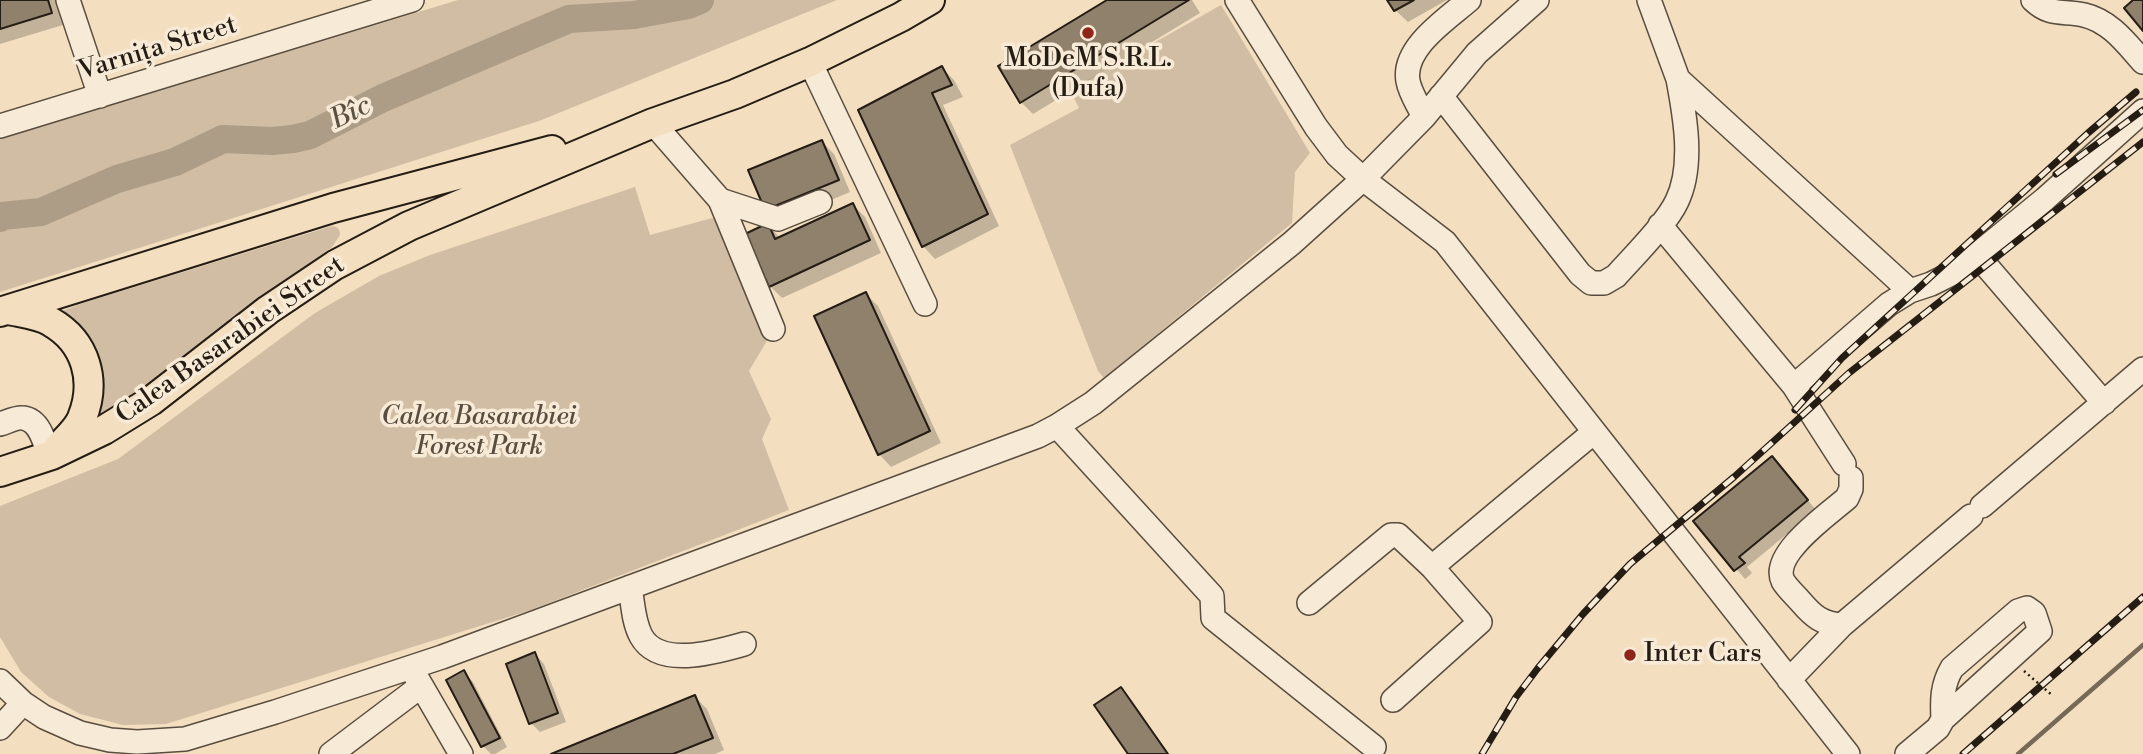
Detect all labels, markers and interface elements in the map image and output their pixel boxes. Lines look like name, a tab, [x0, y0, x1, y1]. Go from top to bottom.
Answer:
street label: Varnița Street	[75, 10, 241, 88]
marker: MoDeM S.R.L. (Dufa)	[1080, 25, 1096, 41]
place label: MoDeM S.R.L. (Dufa)	[1004, 44, 1172, 106]
water label: Bîc	[325, 90, 377, 138]
street label: Calea Basarabiei Street	[111, 250, 351, 432]
park label: Calea Basarabiei Forest Park	[381, 402, 577, 464]
place label: Inter Cars	[1644, 639, 1762, 671]
marker: Inter Cars	[1622, 647, 1638, 663]

